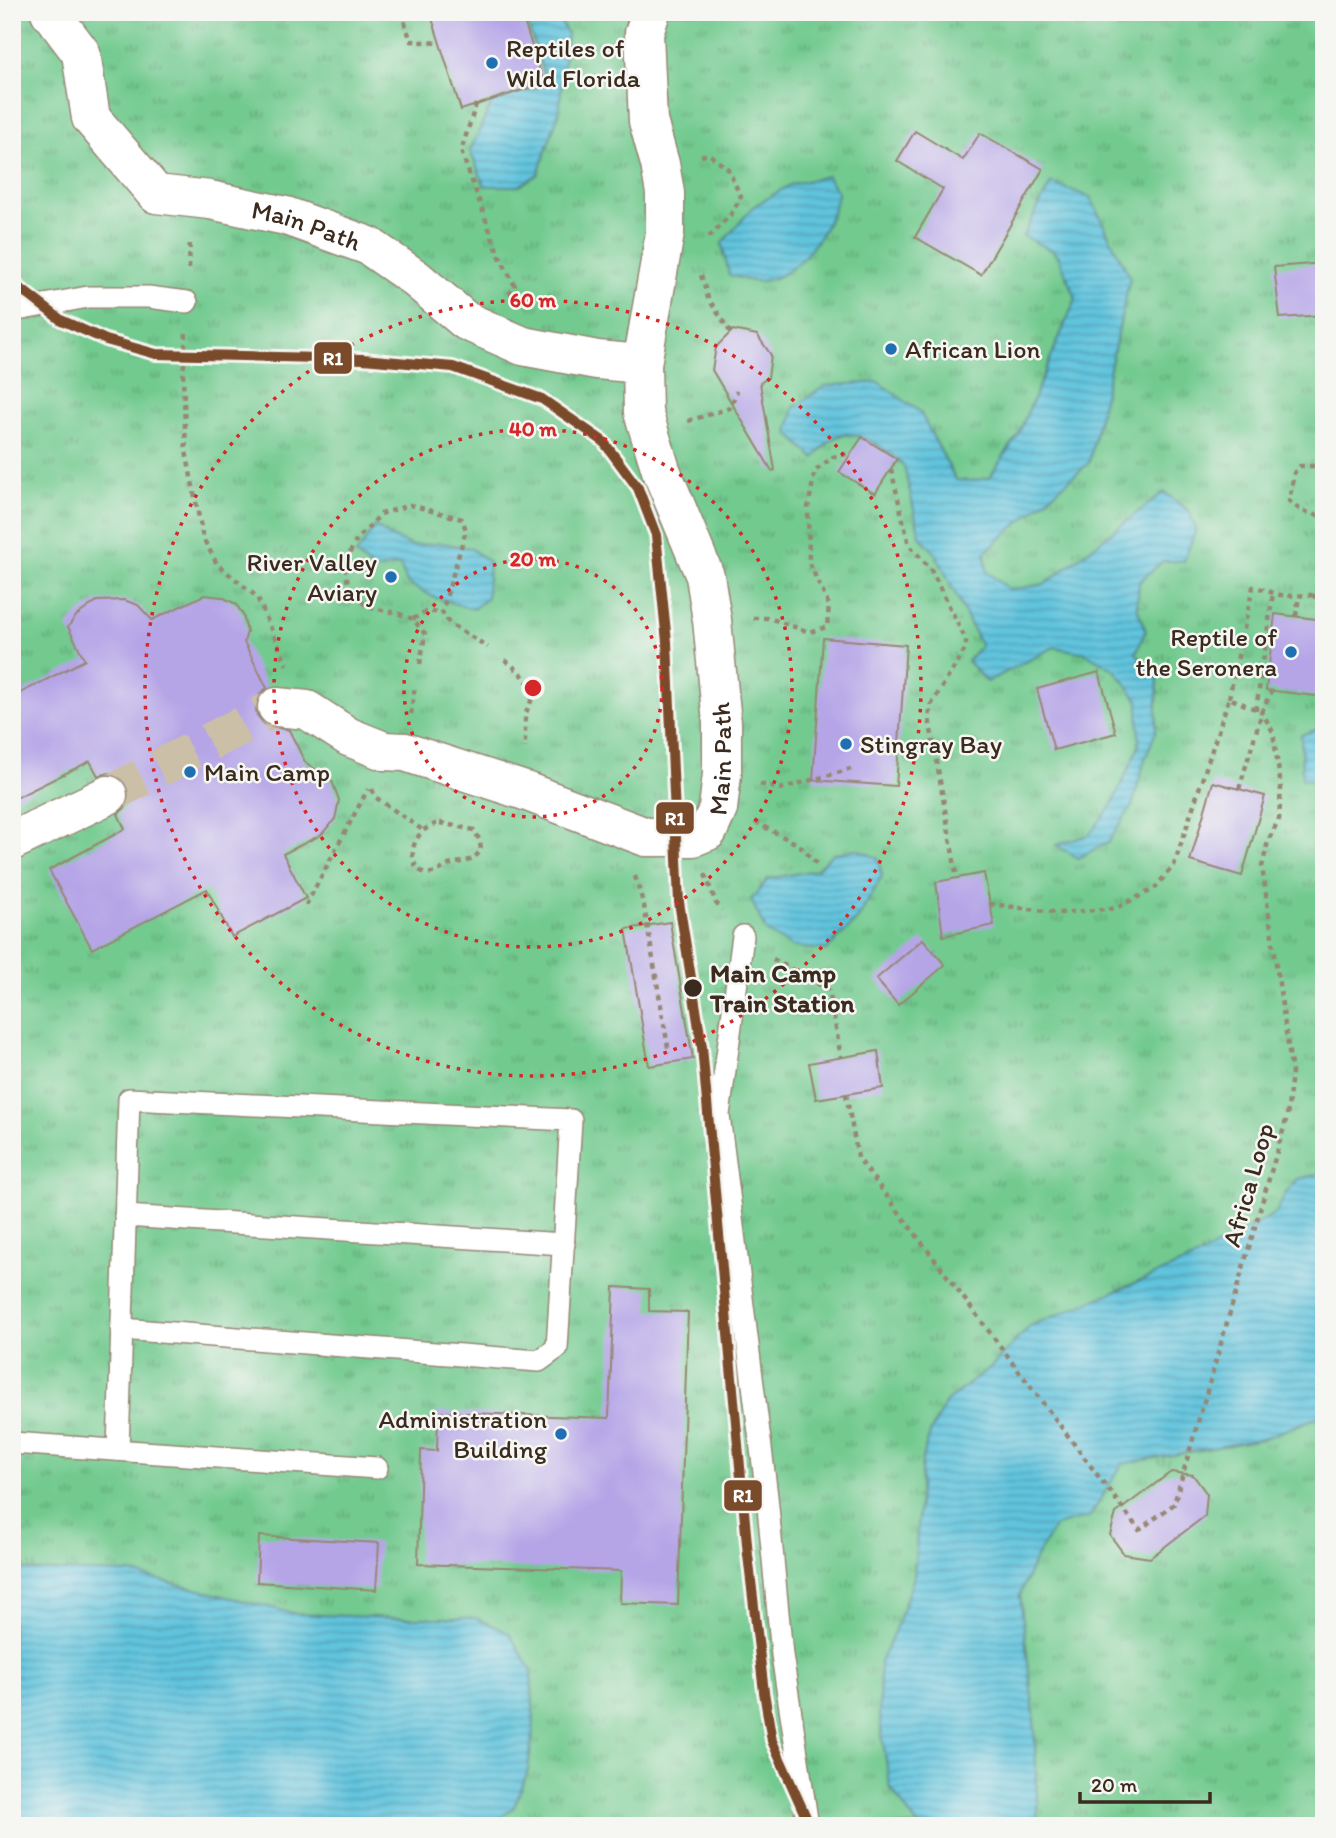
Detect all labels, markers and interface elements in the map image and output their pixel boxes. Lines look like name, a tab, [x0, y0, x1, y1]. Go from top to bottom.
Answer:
place label: Reptiles of Wild Florida	[506, 32, 641, 94]
marker: Reptiles of Wild Florida	[484, 55, 500, 71]
street label: Main Path	[249, 193, 365, 258]
text: 60 m	[510, 287, 557, 312]
place label: African Lion	[905, 333, 1041, 365]
line badge: R1	[313, 341, 353, 375]
marker: African Lion	[883, 341, 899, 357]
text: R1	[323, 347, 343, 370]
text: 40 m	[509, 416, 557, 441]
place label: River Valley Aviary	[246, 546, 377, 608]
text: 20 m	[510, 546, 557, 571]
marker: River Valley Aviary	[383, 569, 399, 585]
place label: Reptile of the Seronera	[1136, 621, 1277, 683]
marker: Reptile of the Seronera	[1283, 644, 1299, 660]
centre of rings	[521, 676, 545, 700]
street label: Main Path	[701, 701, 738, 817]
place label: Stingray Bay	[860, 728, 1002, 760]
marker: Stingray Bay	[838, 736, 854, 752]
place label: Main Camp	[204, 756, 330, 788]
marker: Main Camp	[182, 764, 198, 780]
line badge: R1	[655, 801, 695, 835]
text: R1	[665, 807, 685, 830]
place label: Main Camp Train Station	[709, 957, 854, 1019]
marker: Main Camp Train Station	[682, 977, 704, 999]
street label: Africa Loop	[1215, 1119, 1281, 1251]
place label: Administration Building	[378, 1403, 548, 1465]
marker: Administration Building	[553, 1426, 569, 1442]
line badge: R1	[723, 1479, 763, 1512]
text: R1	[733, 1484, 753, 1507]
scale bar	[1080, 1761, 1210, 1805]
text: 20 m	[1091, 1772, 1138, 1797]

